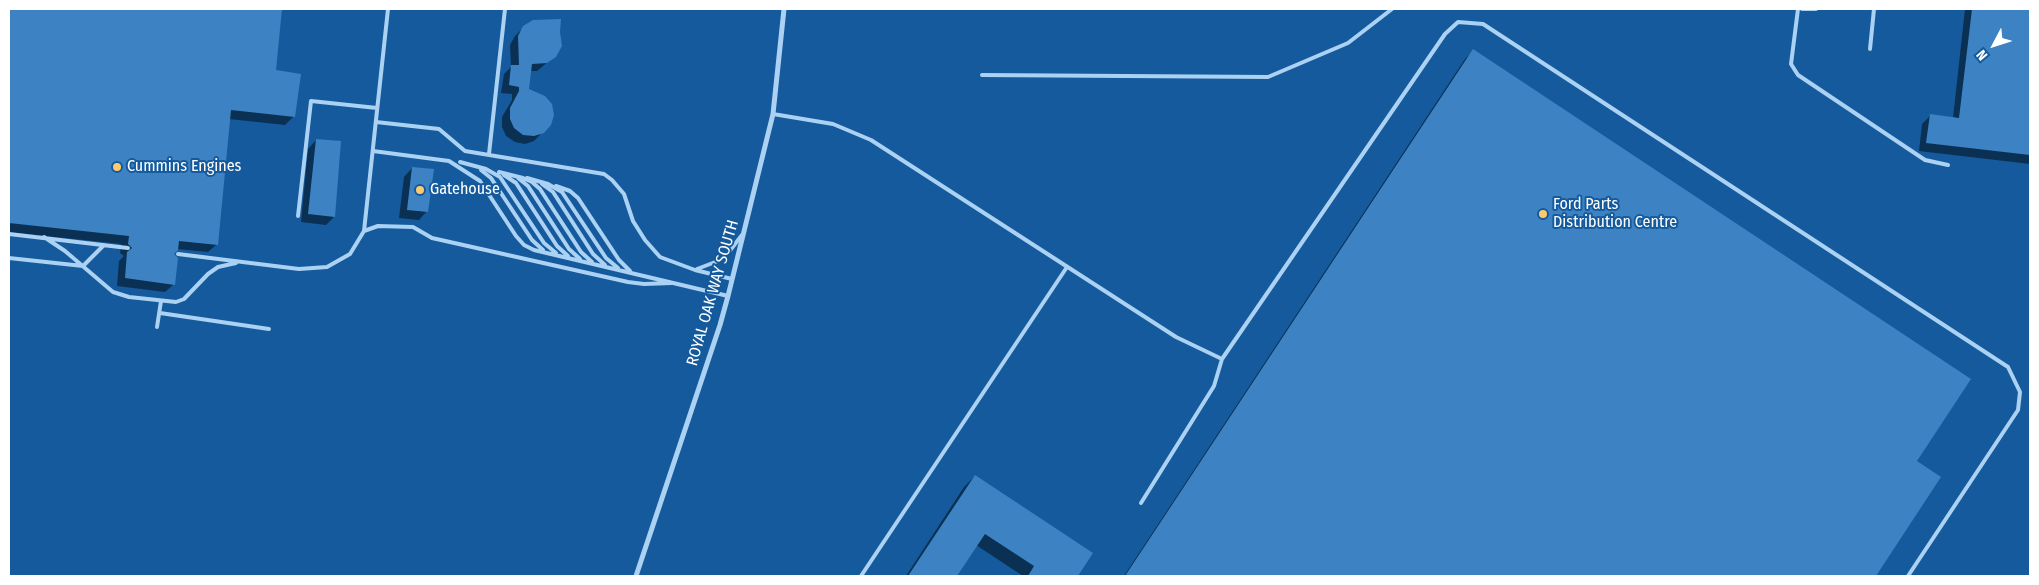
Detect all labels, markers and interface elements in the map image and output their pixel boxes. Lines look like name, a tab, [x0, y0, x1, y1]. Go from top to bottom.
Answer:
north arrow	[1969, 20, 2019, 70]
text: N	[1973, 46, 1991, 64]
place label: Cummins Engines	[127, 157, 241, 177]
marker: Cummins Engines	[111, 161, 123, 173]
place label: Gatehouse	[430, 180, 500, 200]
marker: Gatehouse	[414, 184, 426, 196]
place label: Ford Parts Distribution Centre	[1553, 195, 1677, 233]
marker: Ford Parts Distribution Centre	[1537, 208, 1549, 220]
street label: ROYAL OAK WAY SOUTH	[683, 218, 743, 368]

